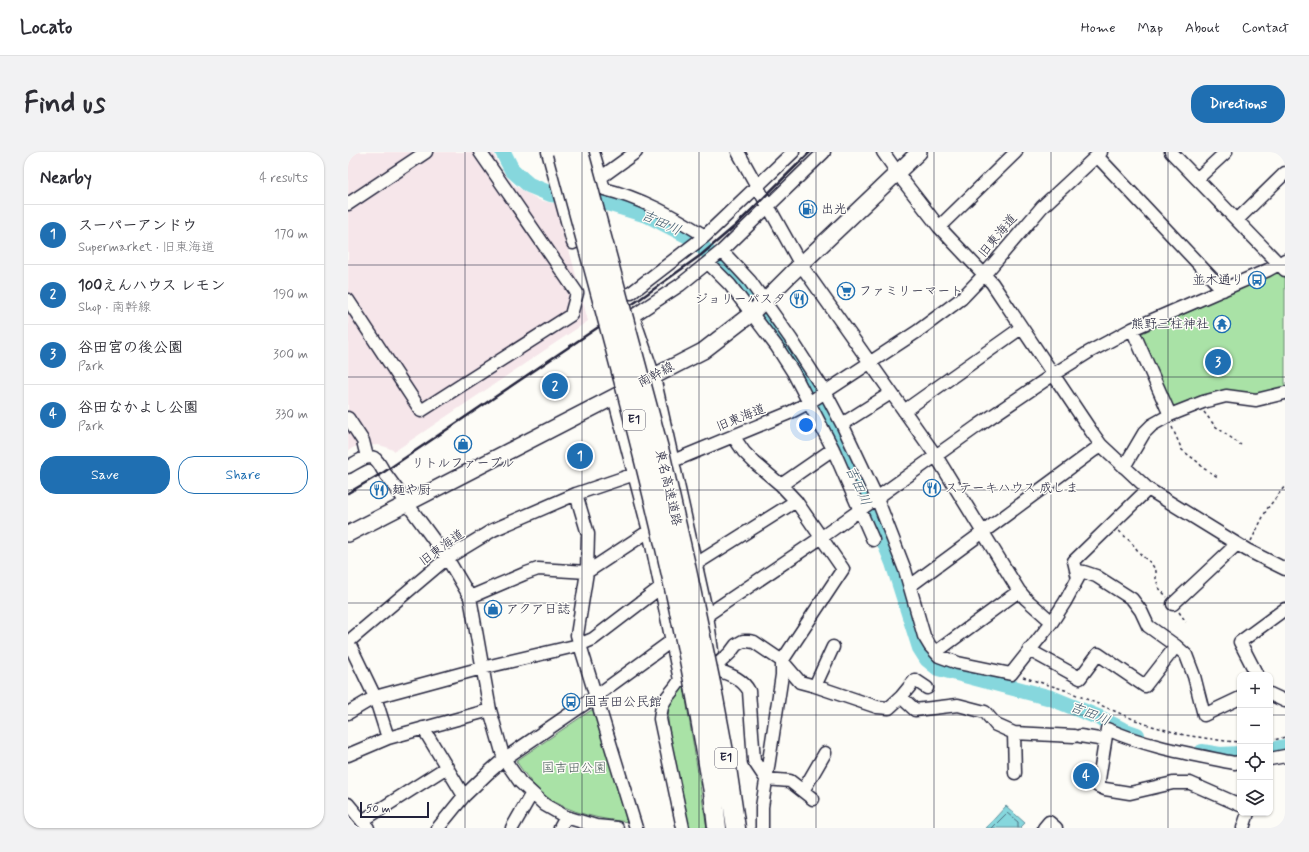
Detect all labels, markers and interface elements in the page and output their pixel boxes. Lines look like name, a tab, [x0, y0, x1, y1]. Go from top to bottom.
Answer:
text: Locato	[20, 15, 72, 40]
text: Home	[1081, 19, 1115, 37]
text: Map	[1137, 19, 1163, 37]
text: About	[1185, 19, 1220, 37]
text: Contact	[1242, 19, 1289, 37]
button: Directions	[1191, 85, 1285, 123]
text: Find us	[24, 86, 105, 123]
text: Nearby	[40, 167, 92, 189]
text: 4 results	[259, 170, 308, 187]
fuel station icon: 出光	[798, 199, 818, 219]
place label: 出光	[821, 201, 847, 218]
water label: 吉田川	[638, 206, 684, 240]
street label: 旧東海道	[975, 211, 1021, 261]
text: スーパーアンドウ	[78, 216, 197, 236]
text: 1	[50, 226, 56, 243]
text: 170 m	[274, 226, 308, 243]
text: Supermarket · 旧東海道	[78, 239, 214, 256]
bus stop icon: 並木通り	[1247, 270, 1267, 290]
place label: 並木通り	[1192, 272, 1244, 289]
text: 100えんハウス レモン	[78, 276, 225, 296]
supermarket icon: ファミリーマート	[836, 281, 856, 301]
place label: ファミリーマート	[859, 283, 963, 300]
text: 2	[50, 286, 56, 303]
text: 190 m	[273, 286, 308, 303]
restaurant icon: ジョリーパスタ	[789, 289, 809, 309]
place label: ジョリーパスタ	[695, 291, 786, 308]
text: Shop · 南幹線	[78, 299, 151, 316]
temple icon: 熊野三柱神社	[1212, 314, 1232, 334]
place label: 熊野三柱神社	[1131, 316, 1209, 333]
text: 谷田宮の後公園	[78, 338, 183, 358]
text: 3	[50, 346, 56, 363]
text: 300 m	[273, 346, 308, 363]
pin: 3	[1205, 347, 1231, 377]
text: Park	[78, 358, 104, 375]
street label: 南幹線	[635, 358, 678, 392]
pin: 2	[542, 371, 568, 401]
text: 谷田なかよし公園	[78, 398, 198, 418]
street label: 旧東海道	[714, 400, 768, 436]
text: 4	[49, 406, 57, 423]
text: 330 m	[275, 406, 308, 423]
road number: E1	[623, 410, 645, 430]
your location	[796, 415, 816, 435]
text: Park	[78, 418, 104, 435]
shop icon: リトルファーブル	[453, 434, 473, 454]
pin: 1	[567, 441, 593, 471]
street label: 東名高速道路	[651, 448, 685, 528]
place label: リトルファーブル	[412, 455, 514, 472]
button: Save	[40, 456, 170, 494]
button: Share	[178, 456, 308, 494]
water label: 吉田川	[841, 463, 875, 509]
restaurant icon: ステーキハウス 成しま	[922, 478, 942, 498]
restaurant icon: 麺や厨	[369, 480, 389, 500]
place label: ステーキハウス 成しま	[945, 480, 1079, 497]
place label: 麺や厨	[392, 482, 431, 499]
street label: 旧東海道	[416, 526, 468, 570]
shop icon: アクア日誌	[483, 599, 503, 619]
place label: アクア日誌	[506, 601, 570, 618]
map controls	[1237, 672, 1273, 816]
button: +	[1237, 672, 1273, 708]
bus stop icon: 国吉田公民館	[561, 692, 581, 712]
place label: 国吉田公民館	[584, 694, 662, 711]
water label: 吉田川	[1067, 698, 1113, 730]
button: −	[1237, 708, 1273, 744]
button: locate	[1237, 744, 1273, 780]
road number: E1	[715, 748, 737, 768]
park label: 国吉田公園	[541, 760, 607, 777]
pin: 4	[1073, 761, 1099, 791]
button: layers	[1237, 780, 1273, 816]
scale bar	[360, 800, 429, 819]
text: 50 m	[366, 802, 391, 816]

